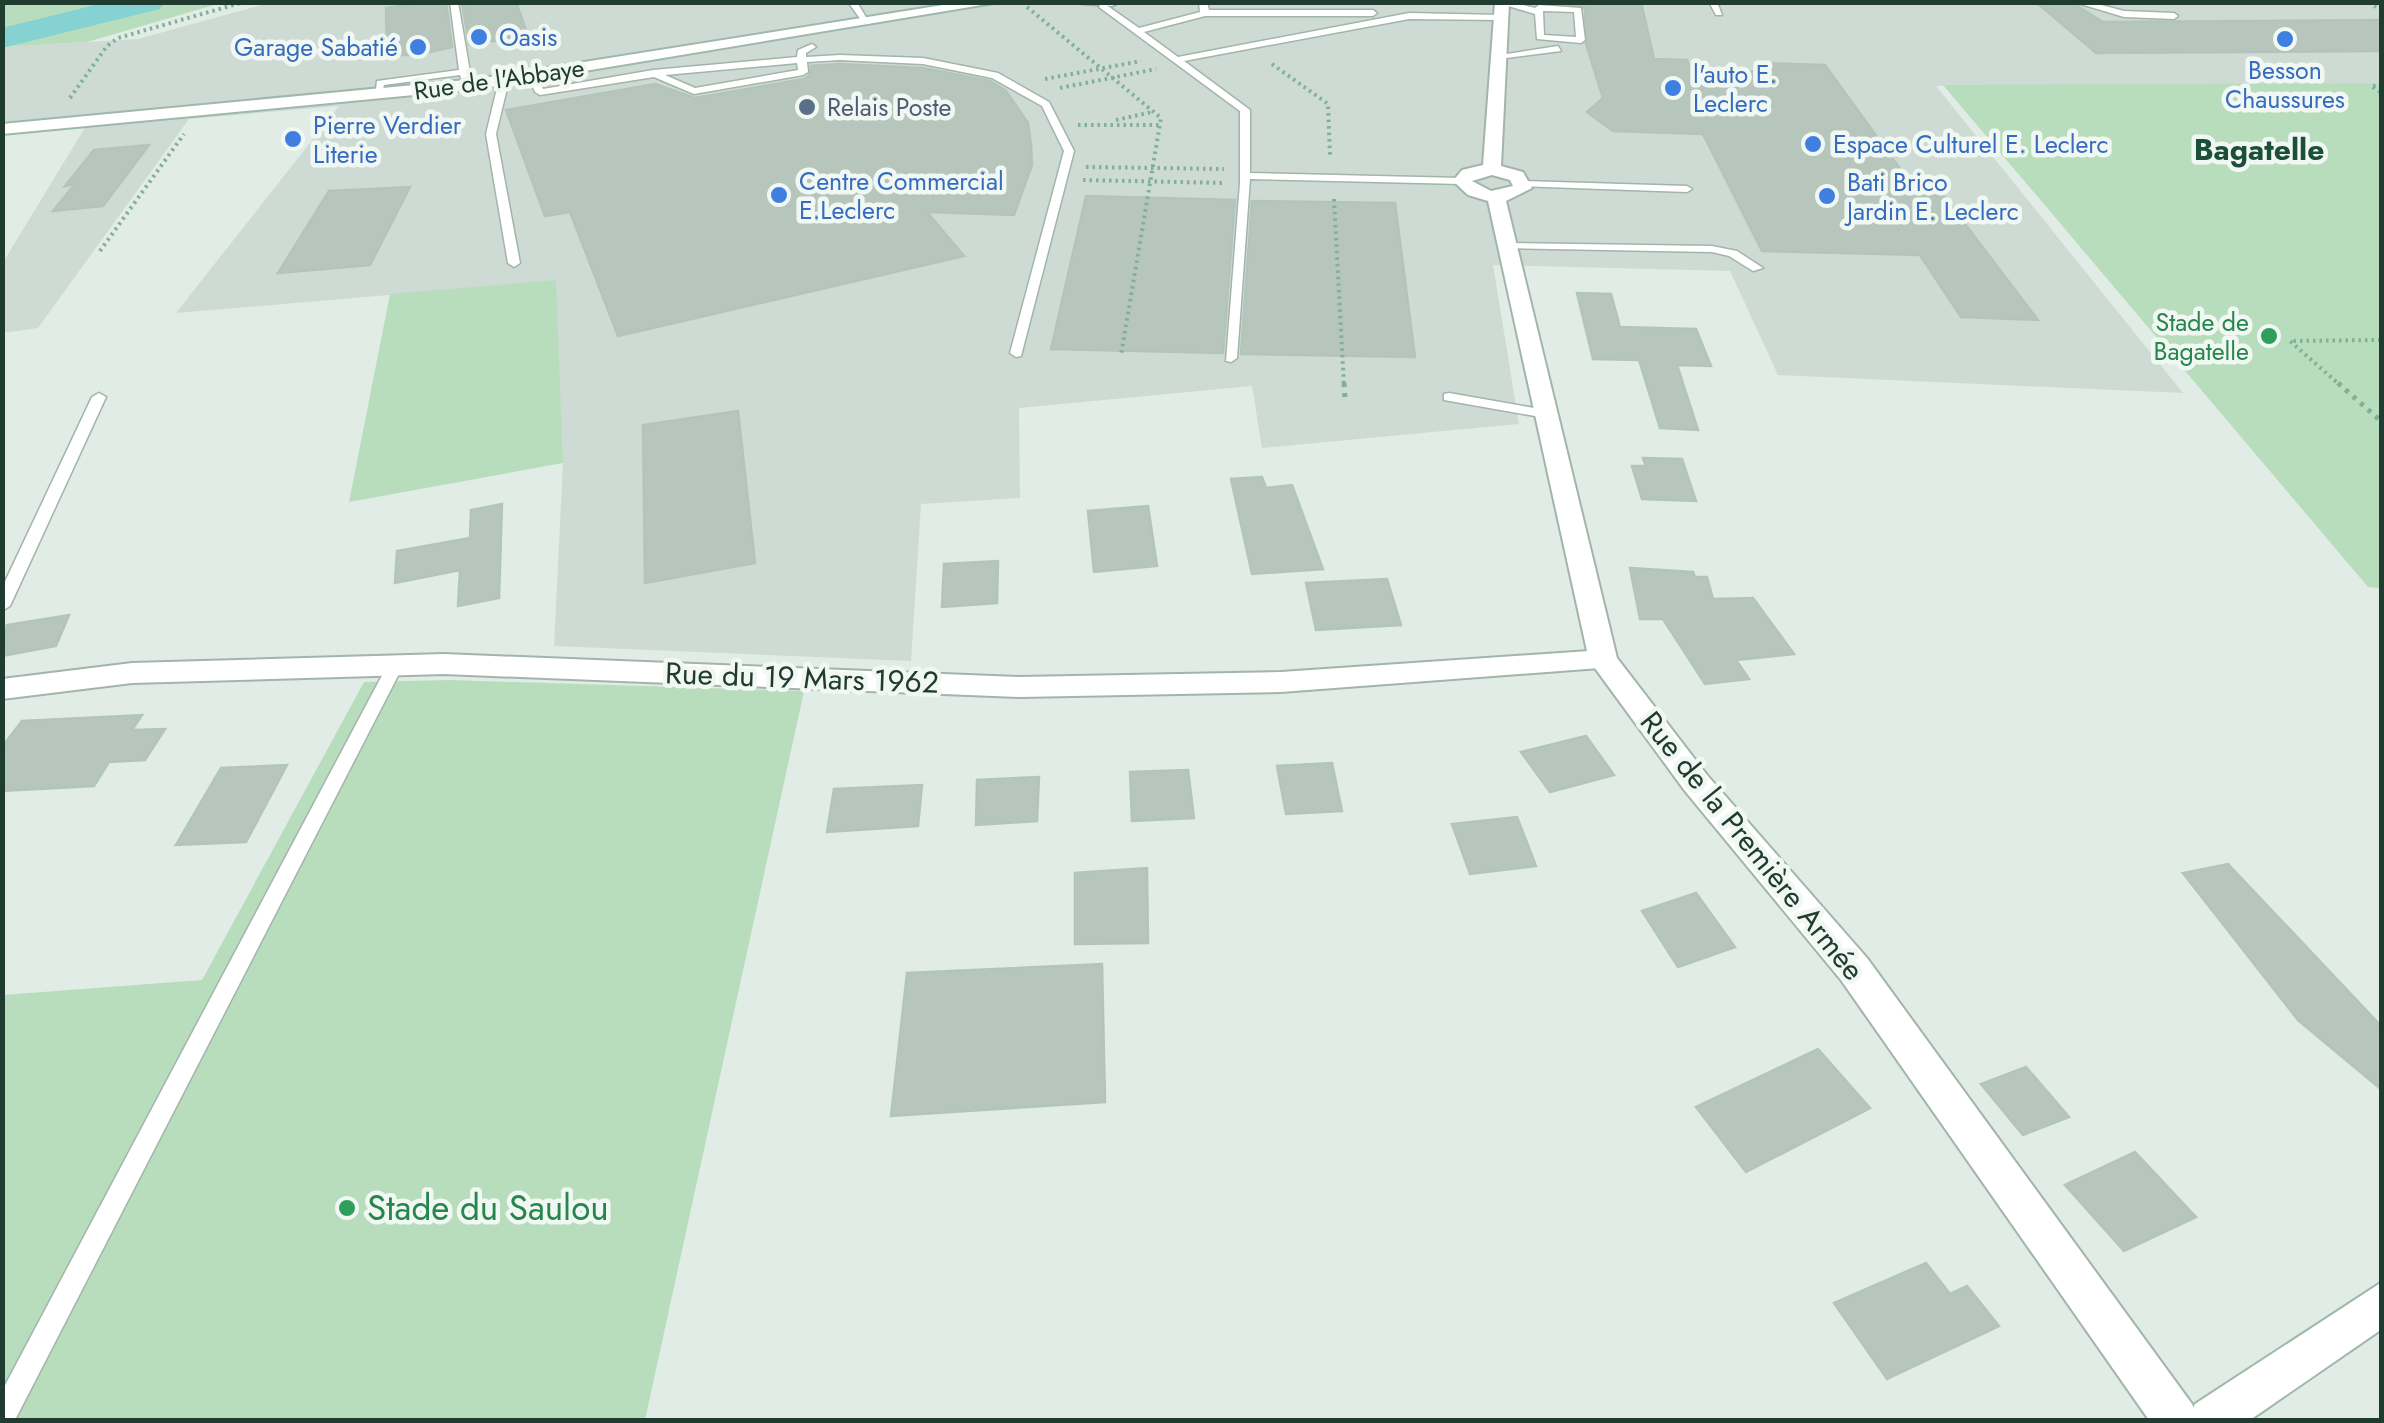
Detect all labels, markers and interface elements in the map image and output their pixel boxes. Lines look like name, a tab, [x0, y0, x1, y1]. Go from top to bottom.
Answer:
place label: Oasis	[499, 19, 557, 55]
marker: Oasis	[468, 26, 490, 48]
marker: Besson Chaussures	[2274, 28, 2296, 50]
place label: Garage Sabatié	[234, 29, 398, 65]
marker: Garage Sabatié	[407, 36, 429, 58]
street label: Rue de l'Abbaye	[412, 49, 586, 109]
place label: Besson Chaussures	[2225, 52, 2345, 117]
place label: l'auto E. Leclerc	[1693, 56, 1777, 121]
marker: l'auto E. Leclerc	[1662, 77, 1684, 99]
place label: Relais Poste	[827, 89, 951, 125]
marker: Relais Poste	[796, 96, 818, 118]
place label: Pierre Verdier Literie	[313, 107, 462, 172]
place label: Espace Culturel E. Leclerc	[1833, 126, 2108, 162]
marker: Pierre Verdier Literie	[282, 128, 304, 150]
district label: Bagatelle	[2194, 128, 2324, 171]
marker: Espace Culturel E. Leclerc	[1802, 133, 1824, 155]
place label: Centre Commercial E.Leclerc	[799, 163, 1004, 228]
place label: Bati Brico Jardin E. Leclerc	[1844, 164, 2019, 229]
marker: Centre Commercial E.Leclerc	[768, 184, 790, 206]
marker: Bati Brico Jardin E. Leclerc	[1816, 185, 1838, 207]
place label: Stade de Bagatelle	[2153, 304, 2249, 369]
marker: Stade de Bagatelle	[2258, 325, 2280, 347]
street label: Rue du 19 Mars 1962	[664, 651, 940, 704]
street label: Rue de la Première Armée	[1630, 702, 1875, 990]
place label: Stade du Saulou	[367, 1183, 609, 1233]
marker: Stade du Saulou	[336, 1197, 358, 1219]

